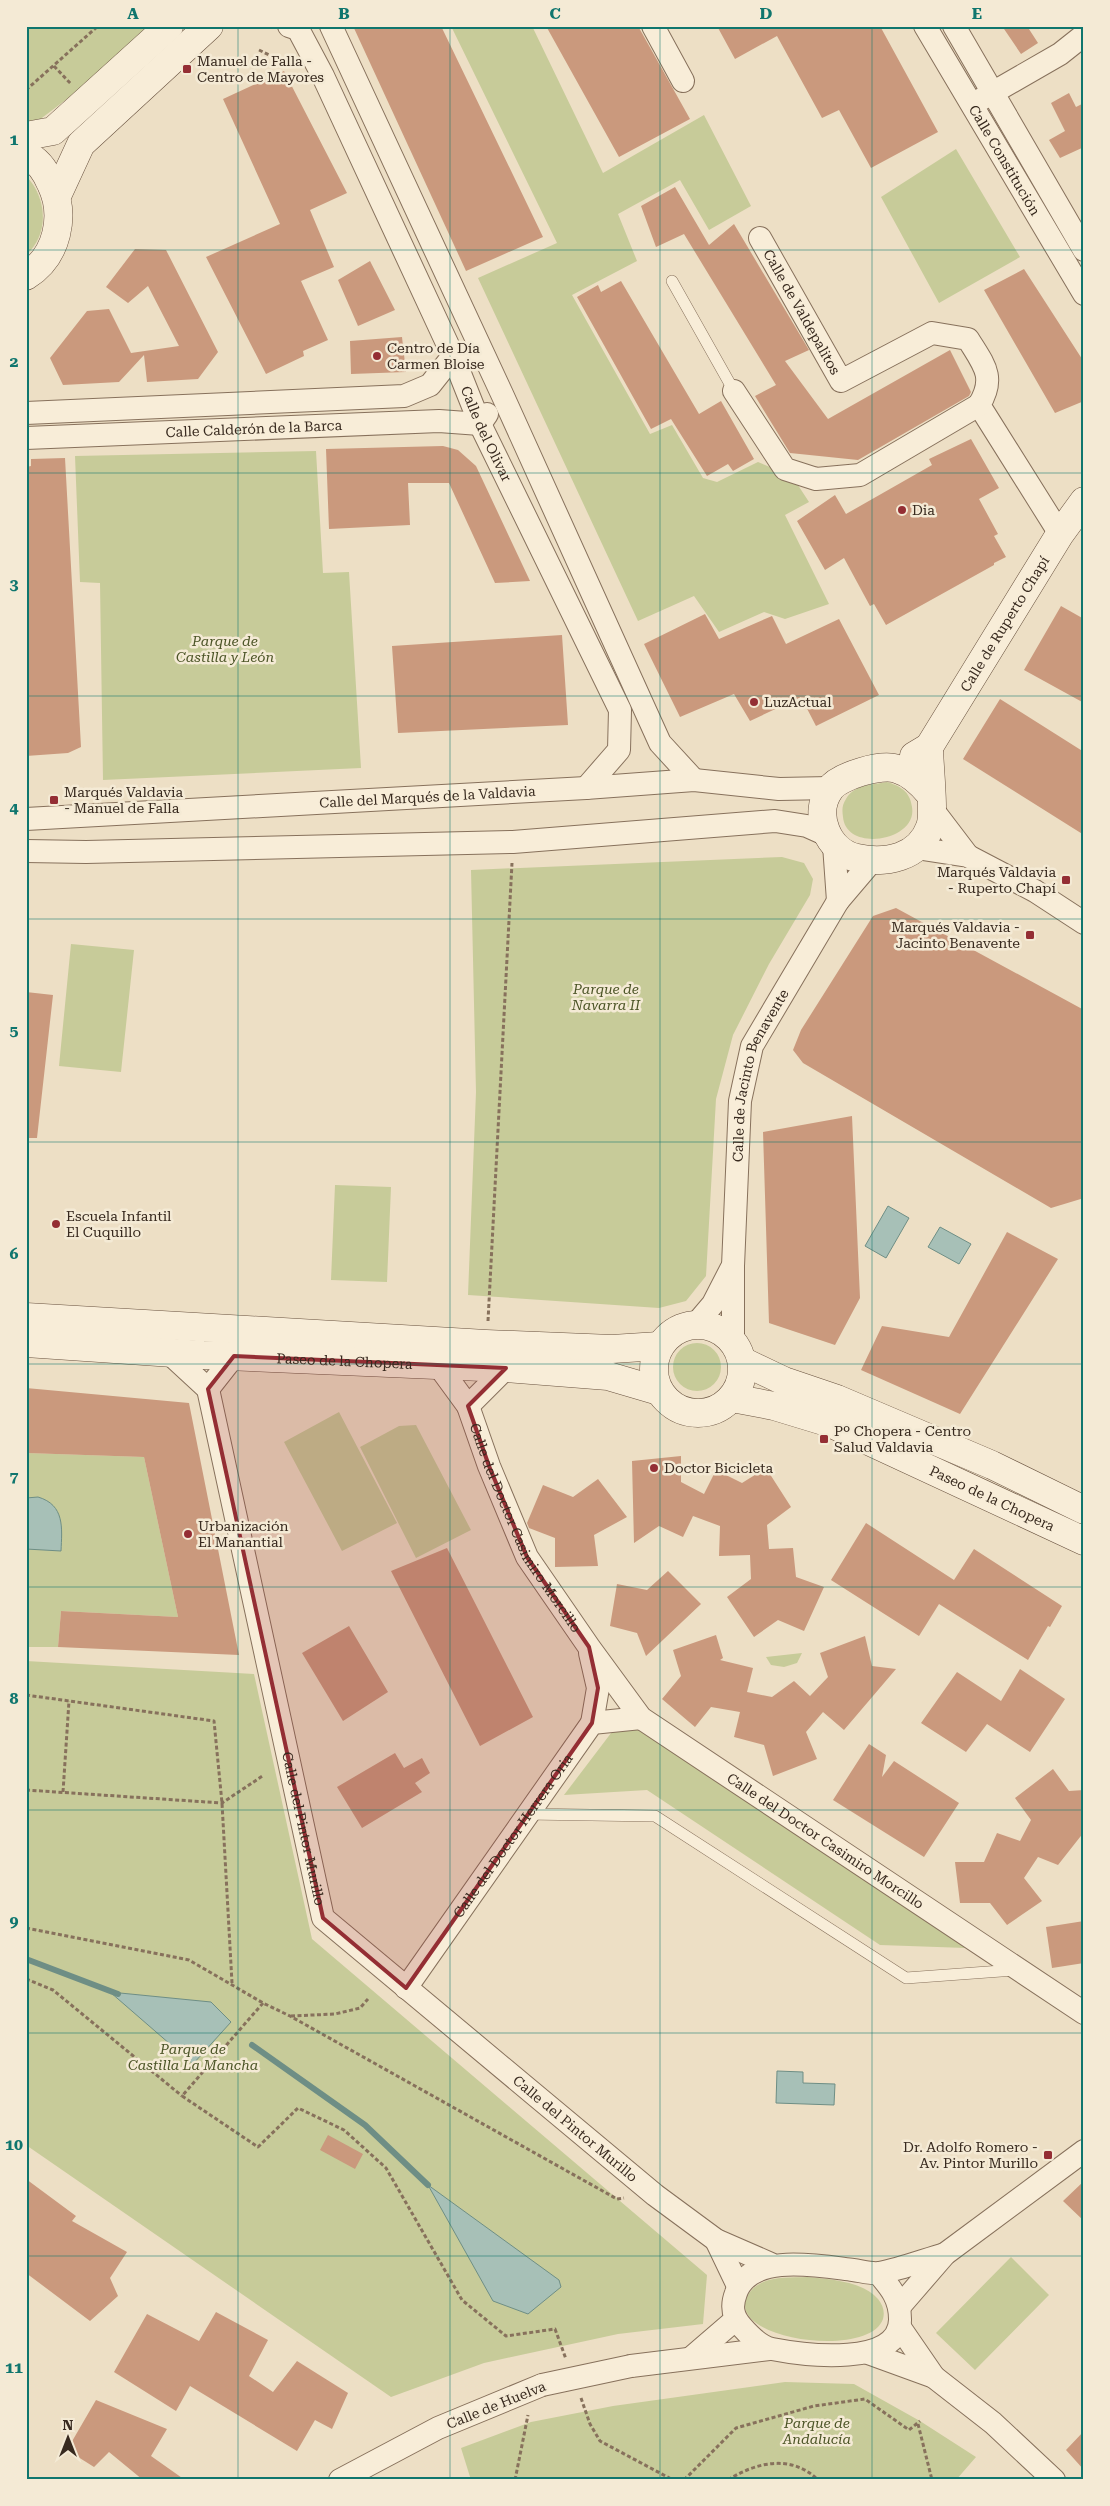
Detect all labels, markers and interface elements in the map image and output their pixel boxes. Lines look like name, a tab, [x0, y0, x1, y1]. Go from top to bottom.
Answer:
text: A	[127, 4, 139, 23]
text: B	[338, 4, 350, 23]
text: C	[549, 4, 561, 23]
text: D	[760, 4, 773, 23]
text: E	[972, 4, 982, 23]
place label: Manuel de Falla - Centro de Mayores	[197, 53, 324, 85]
marker: Manuel de Falla - Centro de Mayores	[181, 63, 193, 75]
street label: Calle Constitución	[966, 102, 1044, 218]
text: 1	[10, 130, 19, 149]
street label: Calle de Valdepalitos	[760, 247, 844, 378]
place label: Centro de Día Carmen Bloise	[387, 340, 485, 372]
marker: Centro de Día Carmen Bloise	[371, 350, 383, 362]
text: 2	[10, 352, 19, 371]
street label: Calle del Olivar	[458, 384, 515, 484]
street label: Calle Calderón de la Barca	[165, 417, 343, 440]
place label: Dia	[912, 502, 935, 518]
marker: Dia	[896, 504, 908, 516]
street label: Calle de Ruperto Chapí	[957, 553, 1053, 695]
text: 3	[10, 575, 19, 594]
park label: Parque de Castilla y León	[176, 633, 274, 665]
place label: LuzActual	[764, 694, 832, 710]
marker: LuzActual	[748, 696, 760, 708]
street label: Calle del Marqués de la Valdavia	[319, 783, 536, 811]
place label: Marqués Valdavia - Manuel de Falla	[64, 784, 183, 816]
marker: Marqués Valdavia - Manuel de Falla	[48, 794, 60, 806]
text: 4	[10, 798, 19, 817]
place label: Marqués Valdavia - Ruperto Chapí	[937, 864, 1057, 896]
marker: Marqués Valdavia - Ruperto Chapí	[1060, 874, 1072, 886]
place label: Marqués Valdavia - Jacinto Benavente	[891, 919, 1020, 951]
marker: Marqués Valdavia - Jacinto Benavente	[1024, 929, 1036, 941]
park label: Parque de Navarra II	[571, 981, 641, 1013]
street label: Calle de Jacinto Benavente	[729, 986, 792, 1162]
text: 5	[10, 1021, 19, 1040]
place label: Escuela Infantil El Cuquillo	[66, 1208, 172, 1240]
marker: Escuela Infantil El Cuquillo	[50, 1218, 62, 1230]
text: 6	[10, 1244, 19, 1263]
street label: Paseo de la Chopera	[276, 1350, 413, 1372]
street label: Calle del Doctor Casimiro Morcillo	[467, 1421, 584, 1635]
place label: Pº Chopera - Centro Salud Valdavia	[834, 1423, 971, 1455]
marker: Pº Chopera - Centro Salud Valdavia	[818, 1433, 830, 1445]
place label: Doctor Bicicleta	[664, 1460, 773, 1476]
marker: Doctor Bicicleta	[648, 1462, 660, 1474]
street label: Paseo de la Chopera	[927, 1462, 1058, 1534]
text: 7	[10, 1467, 19, 1486]
place label: Urbanización El Manantial	[198, 1518, 289, 1550]
marker: Urbanización El Manantial	[182, 1528, 194, 1540]
text: 8	[10, 1689, 19, 1708]
street label: Calle del Pintor Murillo	[279, 1750, 328, 1907]
street label: Calle del Doctor Herrera Oria	[450, 1750, 576, 1921]
street label: Calle del Doctor Casimiro Morcillo	[724, 1770, 927, 1912]
text: 9	[10, 1912, 19, 1931]
park label: Parque de Castilla La Mancha	[128, 2041, 258, 2073]
street label: Calle del Pintor Murillo	[510, 2072, 641, 2185]
text: 10	[5, 2135, 23, 2154]
place label: Dr. Adolfo Romero - Av. Pintor Murillo	[903, 2139, 1038, 2171]
marker: Dr. Adolfo Romero - Av. Pintor Murillo	[1042, 2149, 1054, 2161]
text: 11	[5, 2358, 23, 2377]
street label: Calle de Huelva	[444, 2378, 548, 2432]
north arrow	[42, 2414, 92, 2464]
park label: Parque de Andalucía	[782, 2415, 851, 2447]
text: N	[63, 2417, 74, 2433]

